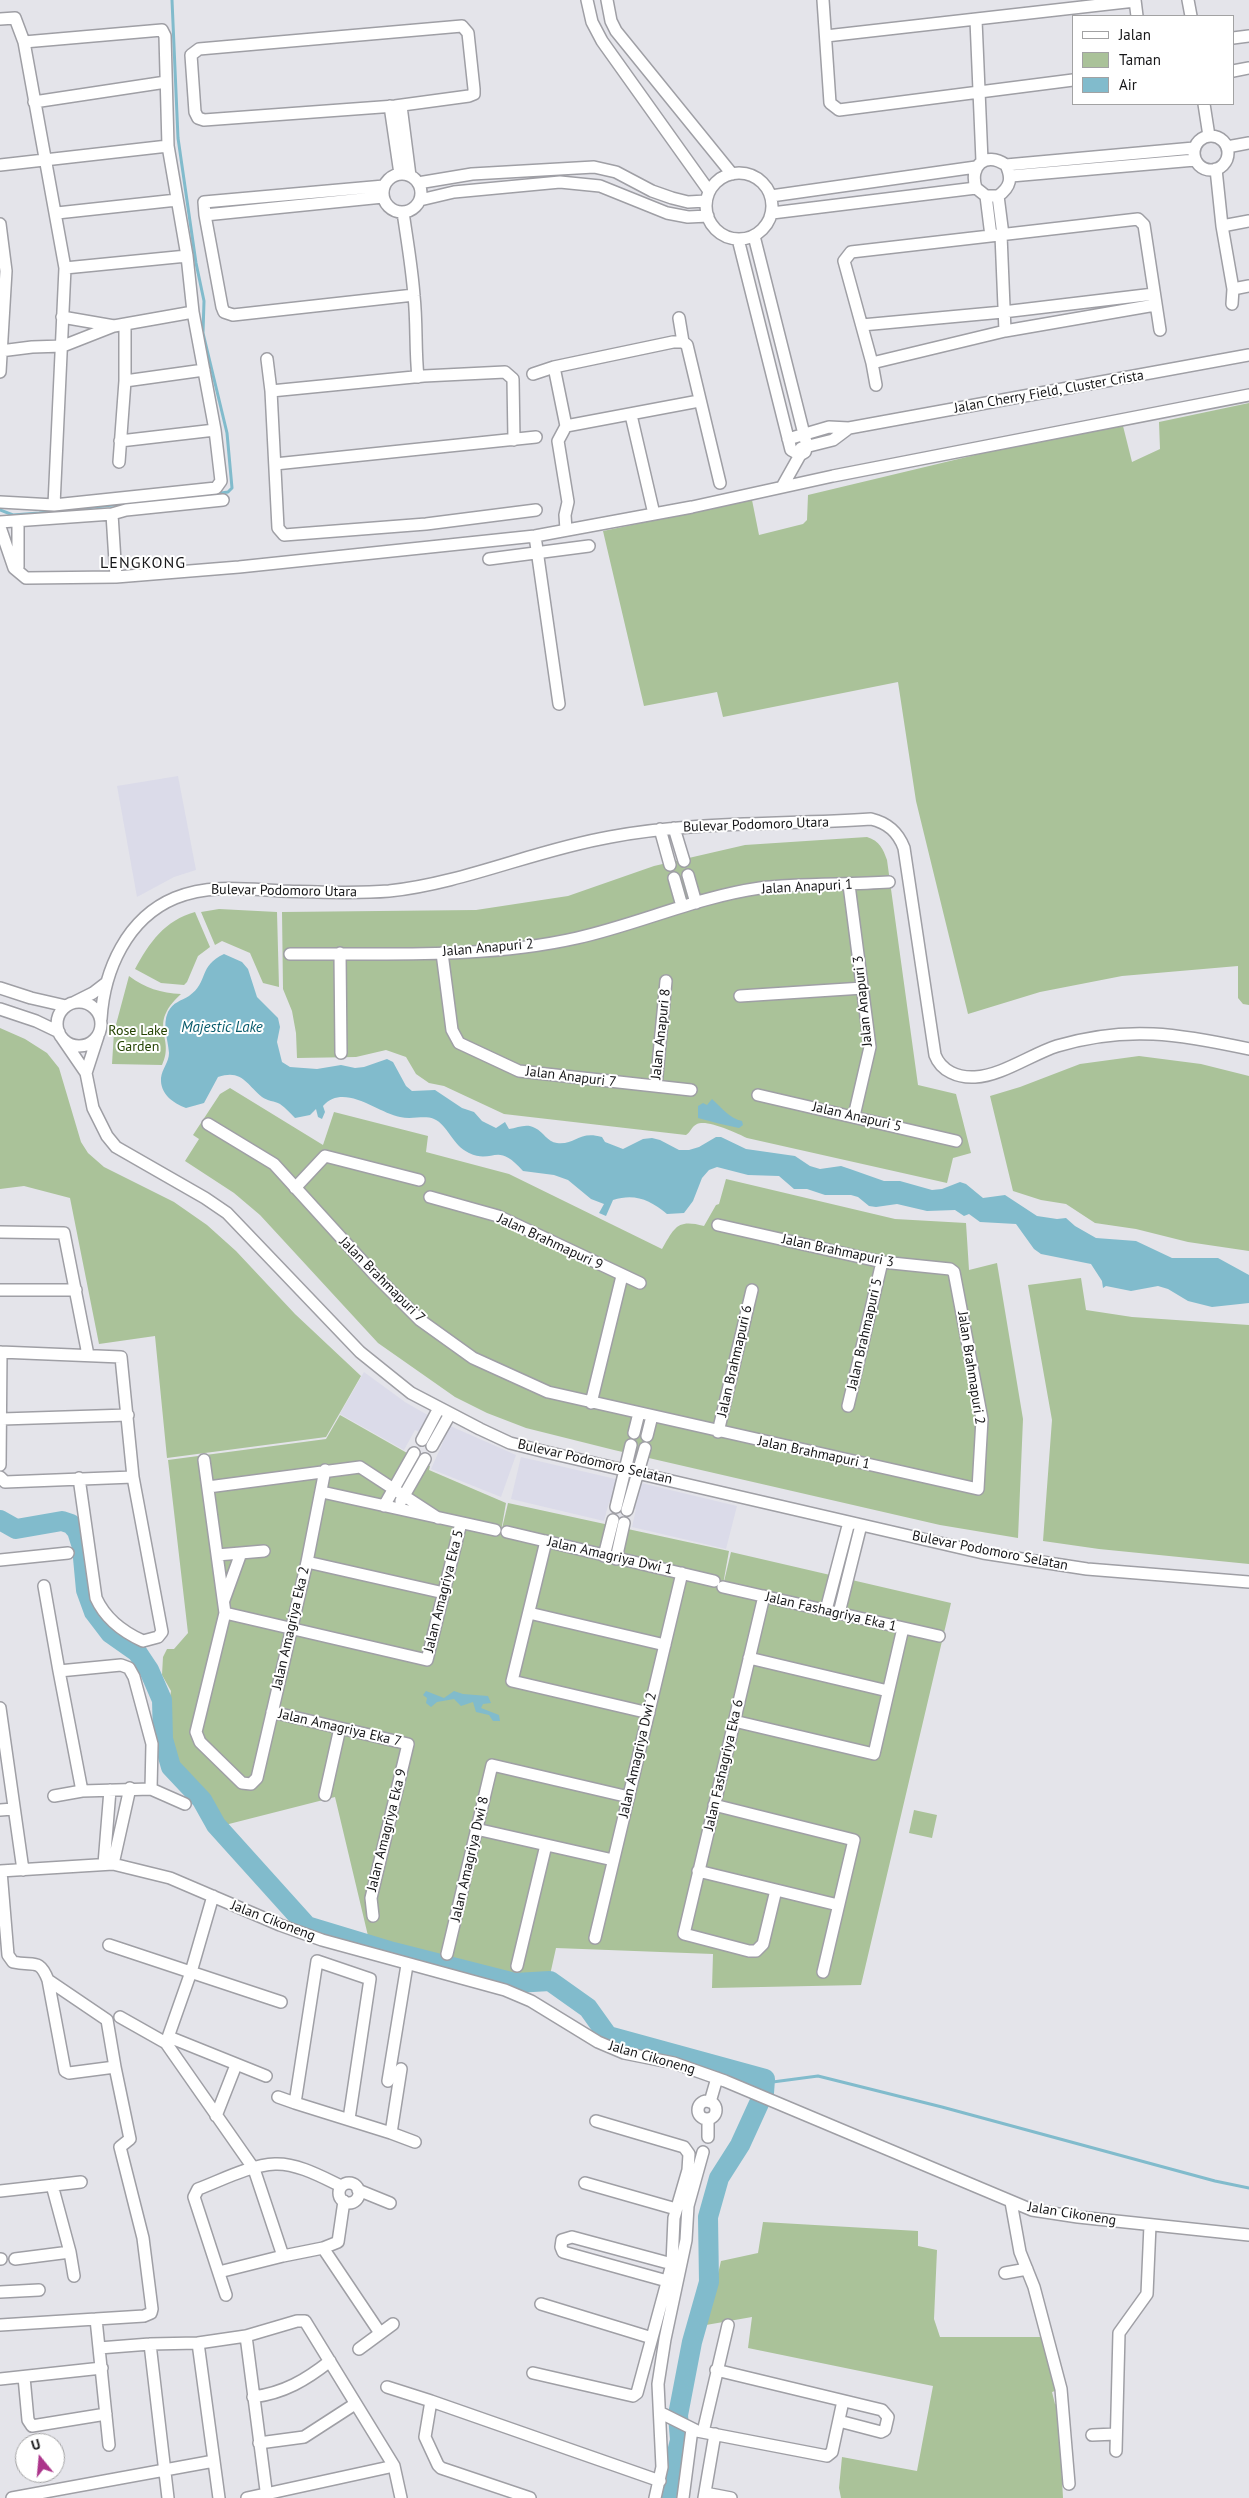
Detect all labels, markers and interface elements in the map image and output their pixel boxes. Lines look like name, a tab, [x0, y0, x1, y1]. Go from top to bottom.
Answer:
legend	[1072, 15, 1234, 105]
text: Jalan	[1119, 25, 1151, 44]
text: Taman	[1119, 50, 1161, 69]
text: Air	[1119, 75, 1137, 94]
street label: Jalan Cherry Field, Cluster Crista	[953, 367, 1145, 417]
district label: LENGKONG	[99, 553, 187, 573]
street label: Bulevar Podomoro Utara	[683, 814, 829, 836]
street label: Jalan Anapuri 1	[761, 876, 853, 898]
street label: Bulevar Podomoro Utara	[211, 881, 357, 901]
street label: Jalan Anapuri 2	[442, 936, 534, 960]
street label: Jalan Anapuri 3	[850, 955, 876, 1047]
street label: Jalan Anapuri 8	[648, 988, 674, 1080]
water label: Majestic Lake	[181, 1019, 263, 1037]
park label: Rose Lake Garden	[108, 1023, 168, 1056]
street label: Jalan Anapuri 7	[525, 1063, 617, 1091]
street label: Jalan Anapuri 5	[811, 1099, 903, 1135]
street label: Jalan Brahmapuri 9	[495, 1210, 605, 1274]
street label: Jalan Brahmapuri 3	[780, 1231, 896, 1271]
street label: Jalan Brahmapuri 7	[336, 1234, 428, 1326]
street label: Jalan Brahmapuri 5	[844, 1276, 886, 1392]
street label: Jalan Brahmapuri 6	[714, 1303, 756, 1419]
street label: Jalan Brahmapuri 2	[954, 1310, 988, 1426]
street label: Jalan Brahmapuri 1	[756, 1433, 872, 1473]
street label: Bulevar Podomoro Selatan	[516, 1436, 674, 1488]
street label: Jalan Amagriya Eka 5	[421, 1528, 467, 1654]
street label: Bulevar Podomoro Selatan	[911, 1528, 1069, 1574]
street label: Jalan Amagriya Dwi 1	[546, 1533, 674, 1579]
street label: Jalan Amagriya Eka 2	[269, 1565, 313, 1691]
street label: Jalan Fashagriya Eka 1	[764, 1589, 898, 1635]
street label: Jalan Amagriya Dwi 2	[615, 1691, 661, 1819]
street label: Jalan Fashagriya Eka 6	[701, 1698, 747, 1832]
street label: Jalan Amagriya Eka 7	[277, 1706, 403, 1750]
street label: Jalan Amagriya Eka 9	[364, 1767, 410, 1893]
street label: Jalan Amagriya Dwi 8	[447, 1795, 493, 1923]
street label: Jalan Cikoneng	[228, 1897, 318, 1945]
street label: Jalan Cikoneng	[607, 2038, 697, 2078]
street label: Jalan Cikoneng	[1027, 2199, 1117, 2229]
north arrow	[15, 2433, 65, 2483]
text: U	[29, 2435, 43, 2455]

